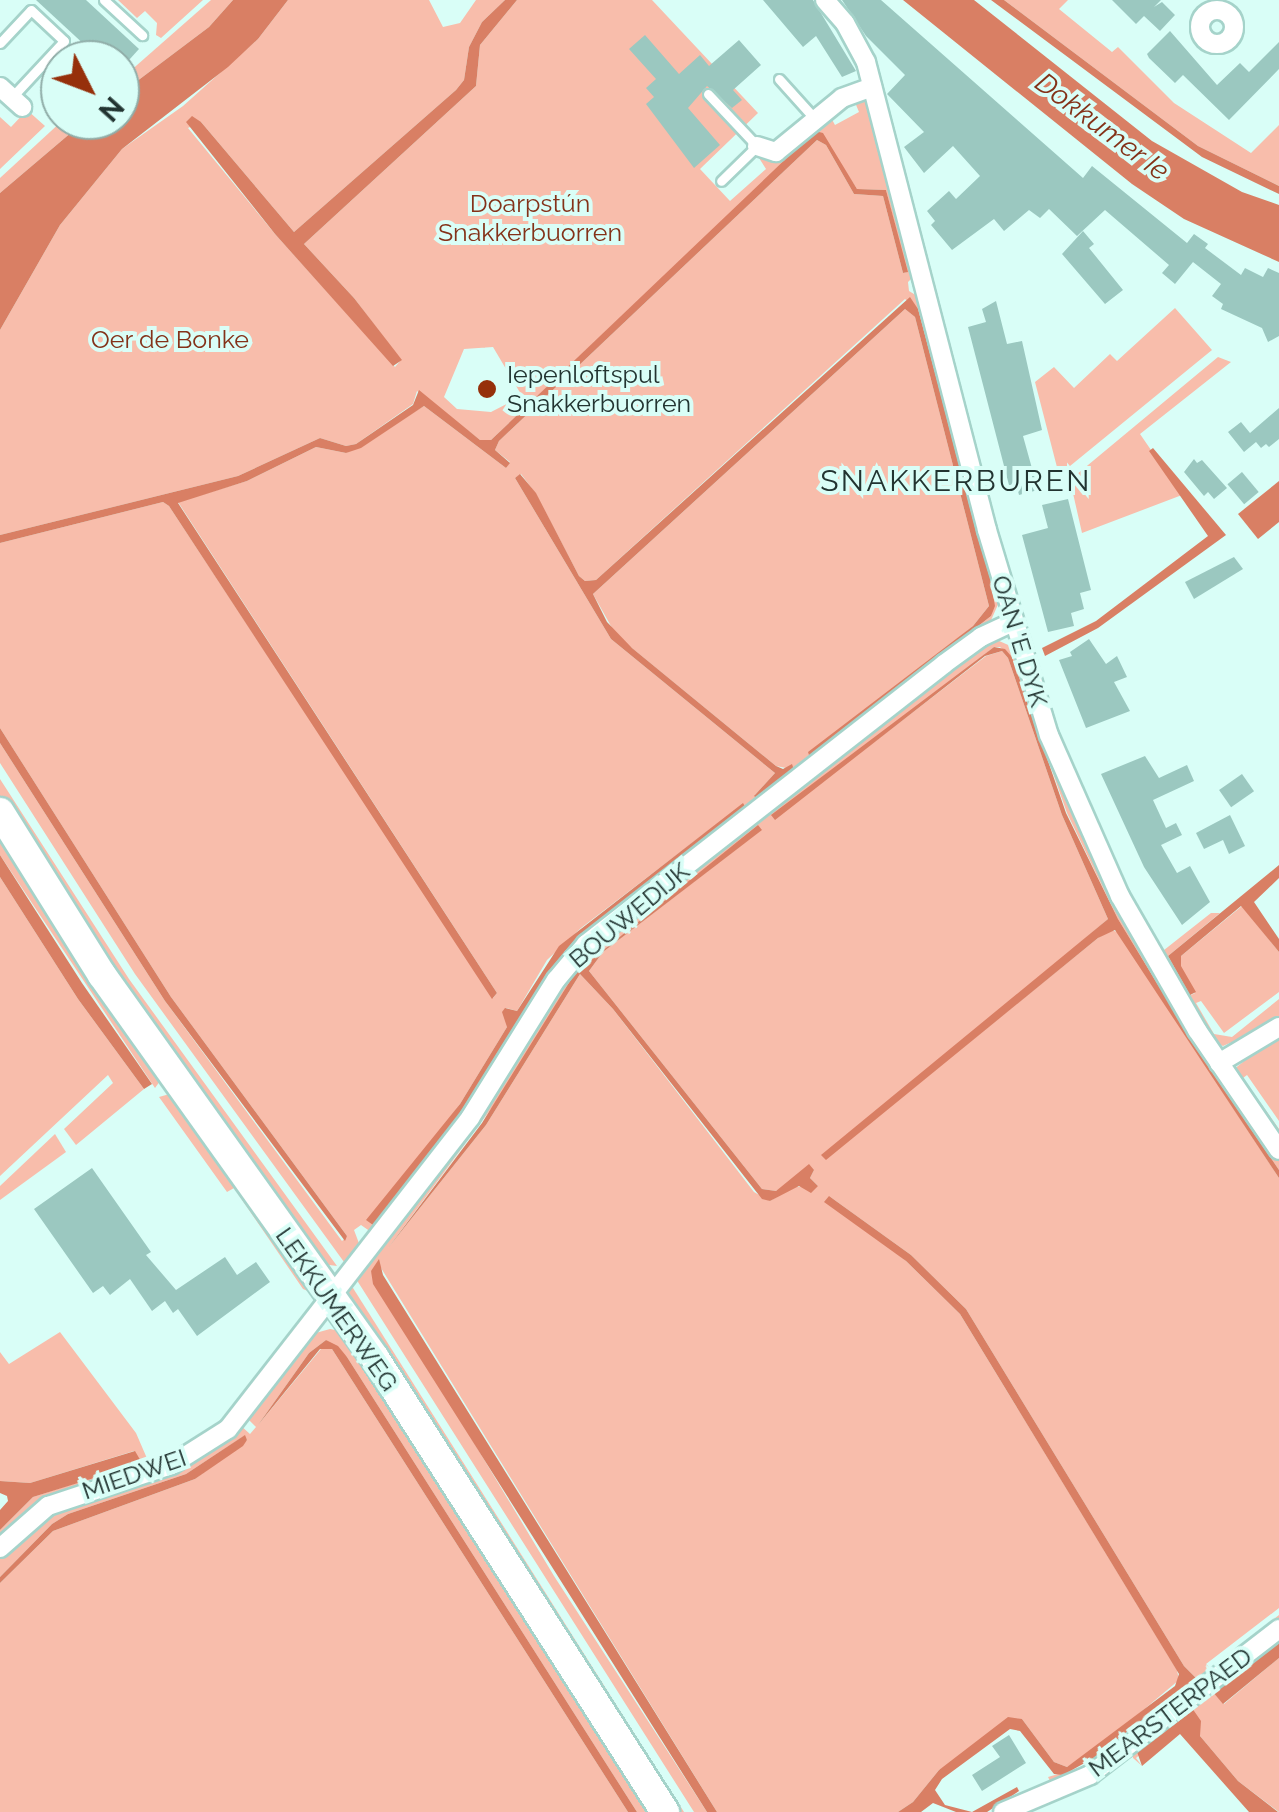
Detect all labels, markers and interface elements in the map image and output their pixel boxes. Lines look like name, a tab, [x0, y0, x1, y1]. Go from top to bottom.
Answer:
north arrow	[40, 40, 140, 140]
water label: Dokkumer Ie	[1028, 66, 1176, 188]
text: N	[92, 90, 131, 128]
park label: Doarpstún Snakkerbuorren	[438, 189, 622, 248]
park label: Oer de Bonke	[91, 324, 249, 354]
place label: Iepenloftspul Snakkerbuorren	[507, 360, 691, 419]
marker: Iepenloftspul Snakkerbuorren	[476, 378, 498, 400]
district label: SNAKKERBUREN	[820, 463, 1092, 499]
street label: OAN 'E DYK	[986, 571, 1054, 711]
street label: BOUWEDIJK	[563, 856, 695, 974]
street label: LEKKUMERWEG	[269, 1221, 405, 1397]
street label: MIEDWEI	[78, 1442, 190, 1506]
street label: MEARSTERPAED	[1082, 1641, 1258, 1783]

